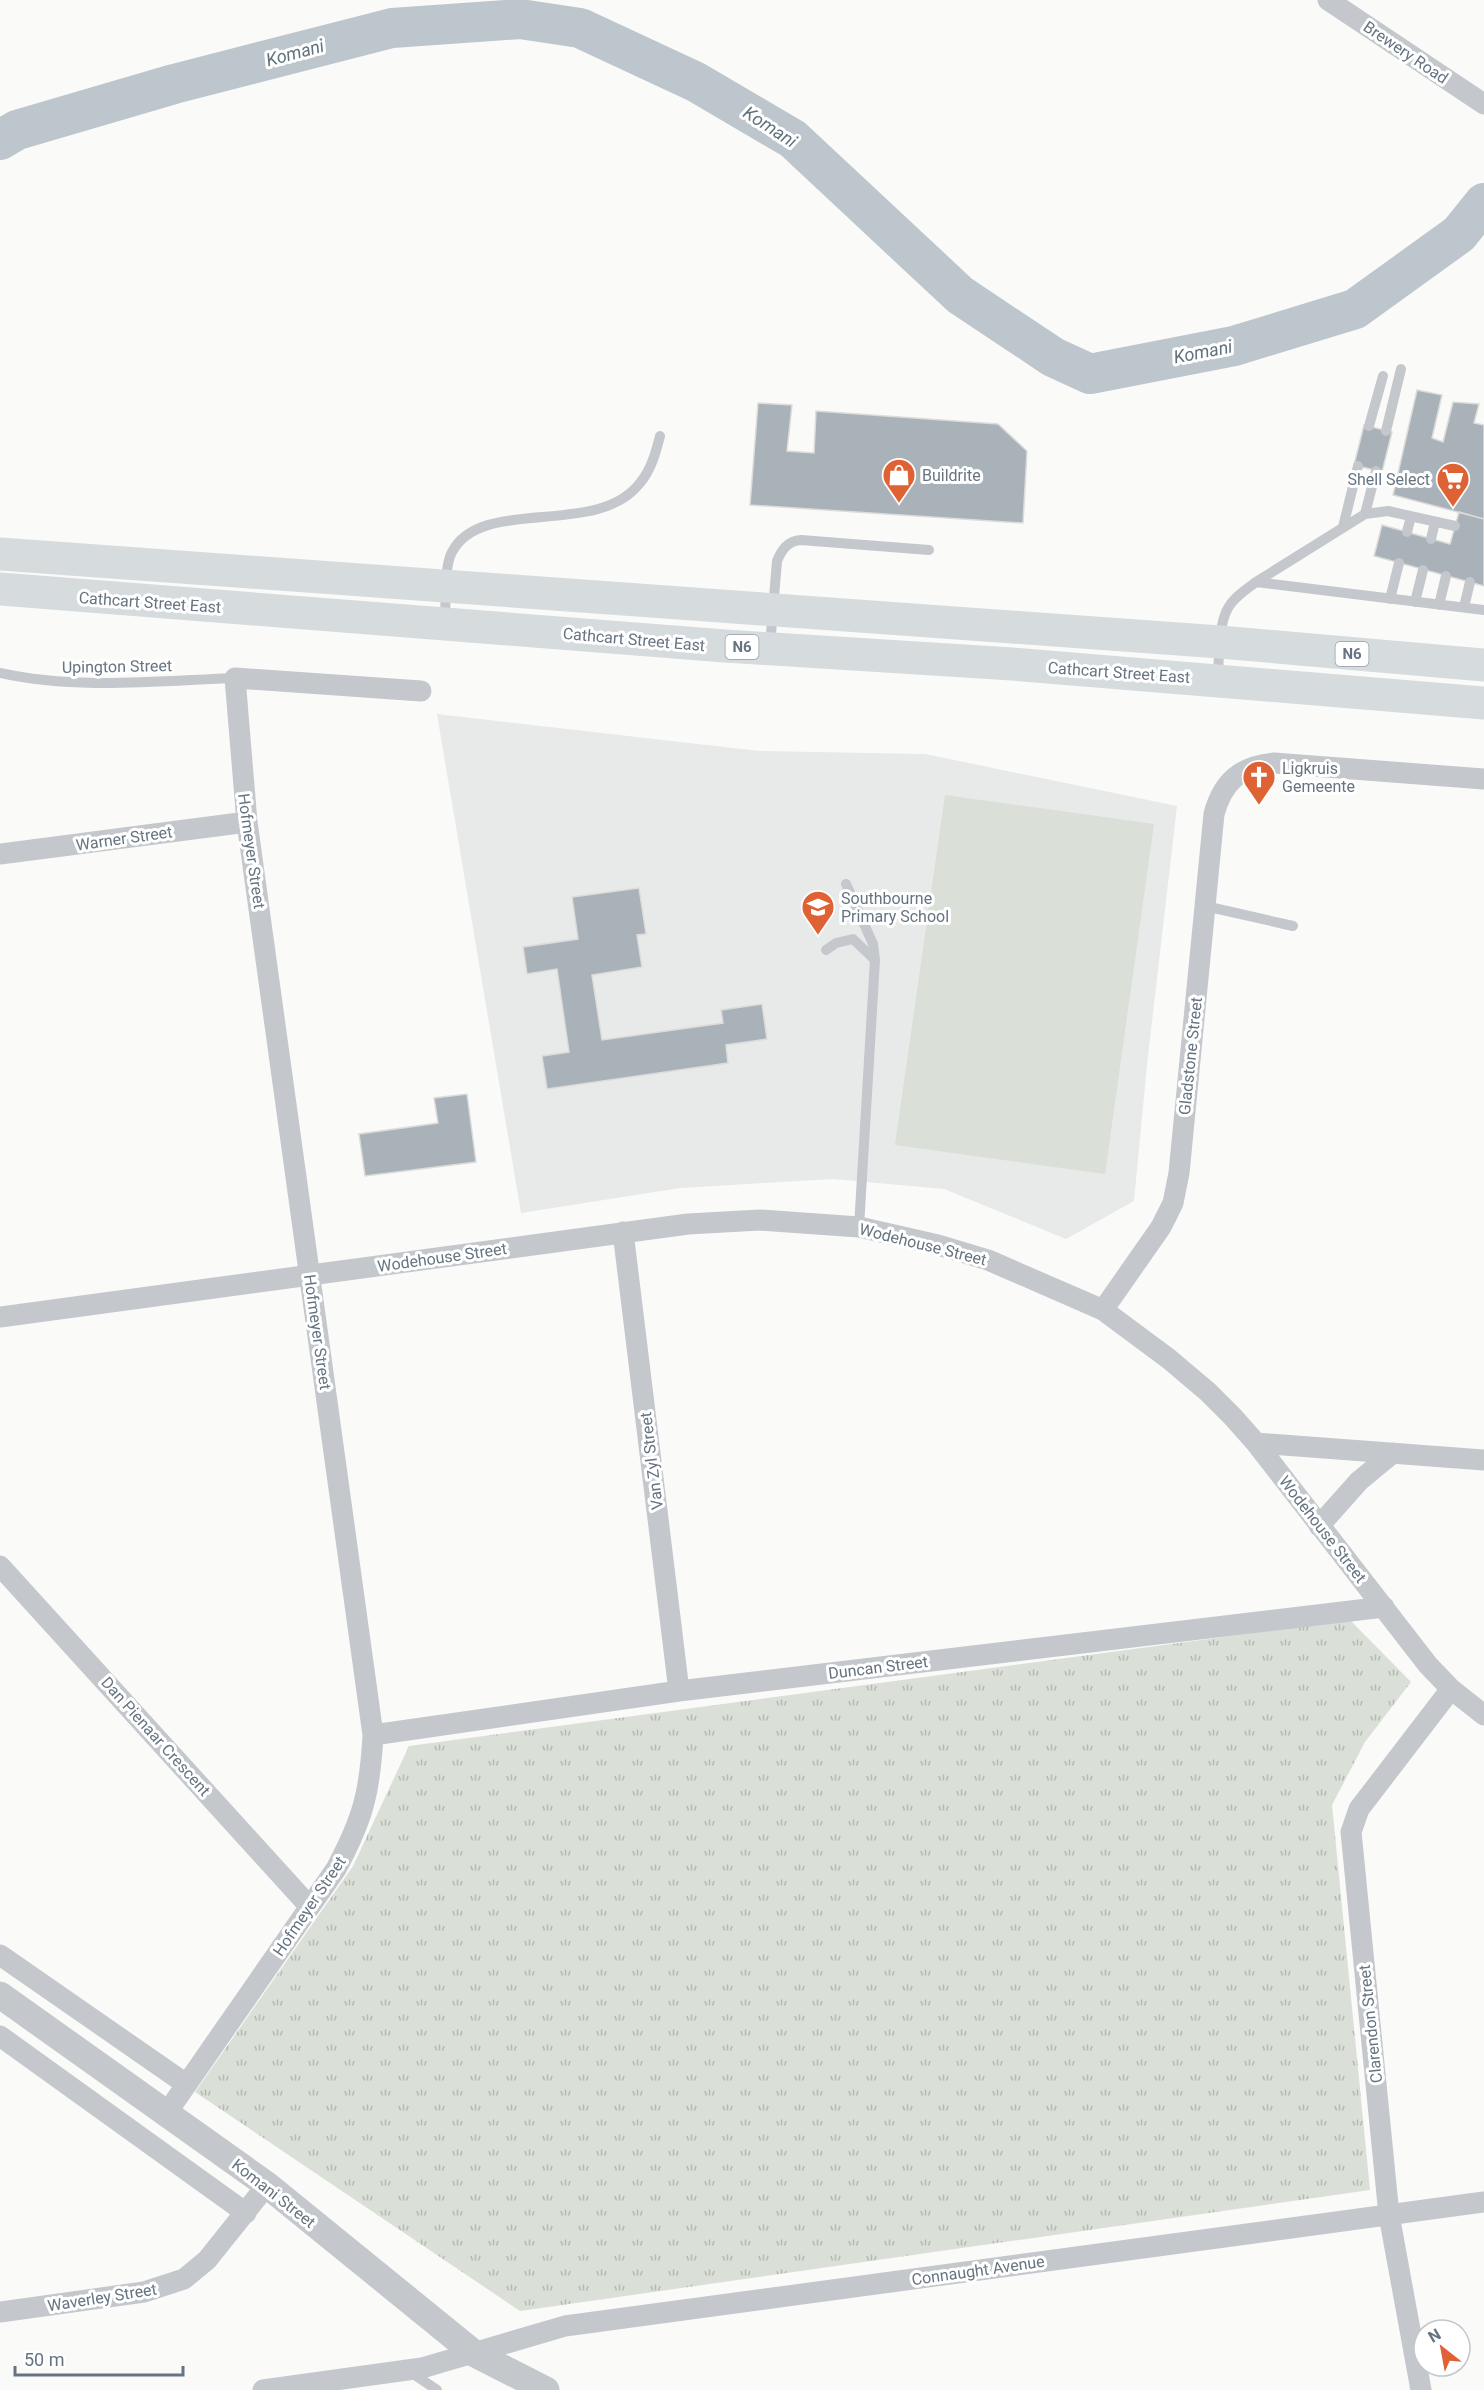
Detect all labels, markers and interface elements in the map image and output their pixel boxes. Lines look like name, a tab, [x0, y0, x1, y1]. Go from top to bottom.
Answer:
street label: Brewery Road	[1360, 17, 1452, 88]
water label: Komani	[263, 34, 327, 70]
water label: Komani	[740, 102, 802, 152]
water label: Komani	[1172, 335, 1235, 367]
shop icon: Buildrite	[881, 457, 917, 504]
supermarket icon: Shell Select	[1435, 461, 1471, 508]
place label: Buildrite	[922, 466, 981, 485]
place label: Shell Select	[1347, 470, 1430, 489]
street label: Cathcart Street East	[78, 588, 222, 617]
street label: Cathcart Street East	[562, 624, 706, 655]
road number: N6	[726, 635, 758, 659]
road number: N6	[1336, 642, 1368, 666]
street label: Upington Street	[62, 656, 172, 677]
street label: Cathcart Street East	[1047, 658, 1191, 687]
church icon: Ligkruis Gemeente	[1241, 759, 1277, 806]
place label: Ligkruis Gemeente	[1282, 759, 1355, 796]
street label: Hofmeyer Street	[234, 792, 269, 910]
street label: Warner Street	[75, 822, 173, 855]
school or university icon: Southbourne Primary School	[800, 889, 836, 936]
place label: Southbourne Primary School	[841, 889, 949, 926]
street label: Gladstone Street	[1175, 996, 1206, 1116]
street label: Wodehouse Street	[857, 1220, 988, 1269]
street label: Wodehouse Street	[376, 1239, 508, 1276]
street label: Hofmeyer Street	[300, 1273, 335, 1391]
street label: Van Zyl Street	[636, 1411, 667, 1511]
street label: Wodehouse Street	[1275, 1472, 1370, 1586]
street label: Duncan Street	[827, 1652, 929, 1683]
street label: Dan Pienaar Crescent	[97, 1673, 214, 1800]
street label: Hofmeyer Street	[269, 1853, 350, 1960]
street label: Clarendon Street	[1355, 1964, 1386, 2084]
street label: Komani Street	[228, 2155, 319, 2232]
street label: Connaught Avenue	[910, 2252, 1046, 2289]
street label: Waverley Street	[46, 2279, 158, 2315]
north arrow	[1412, 2318, 1472, 2378]
text: N	[1425, 2325, 1444, 2347]
scale bar	[15, 2339, 183, 2377]
text: 50 m	[24, 2349, 64, 2370]

